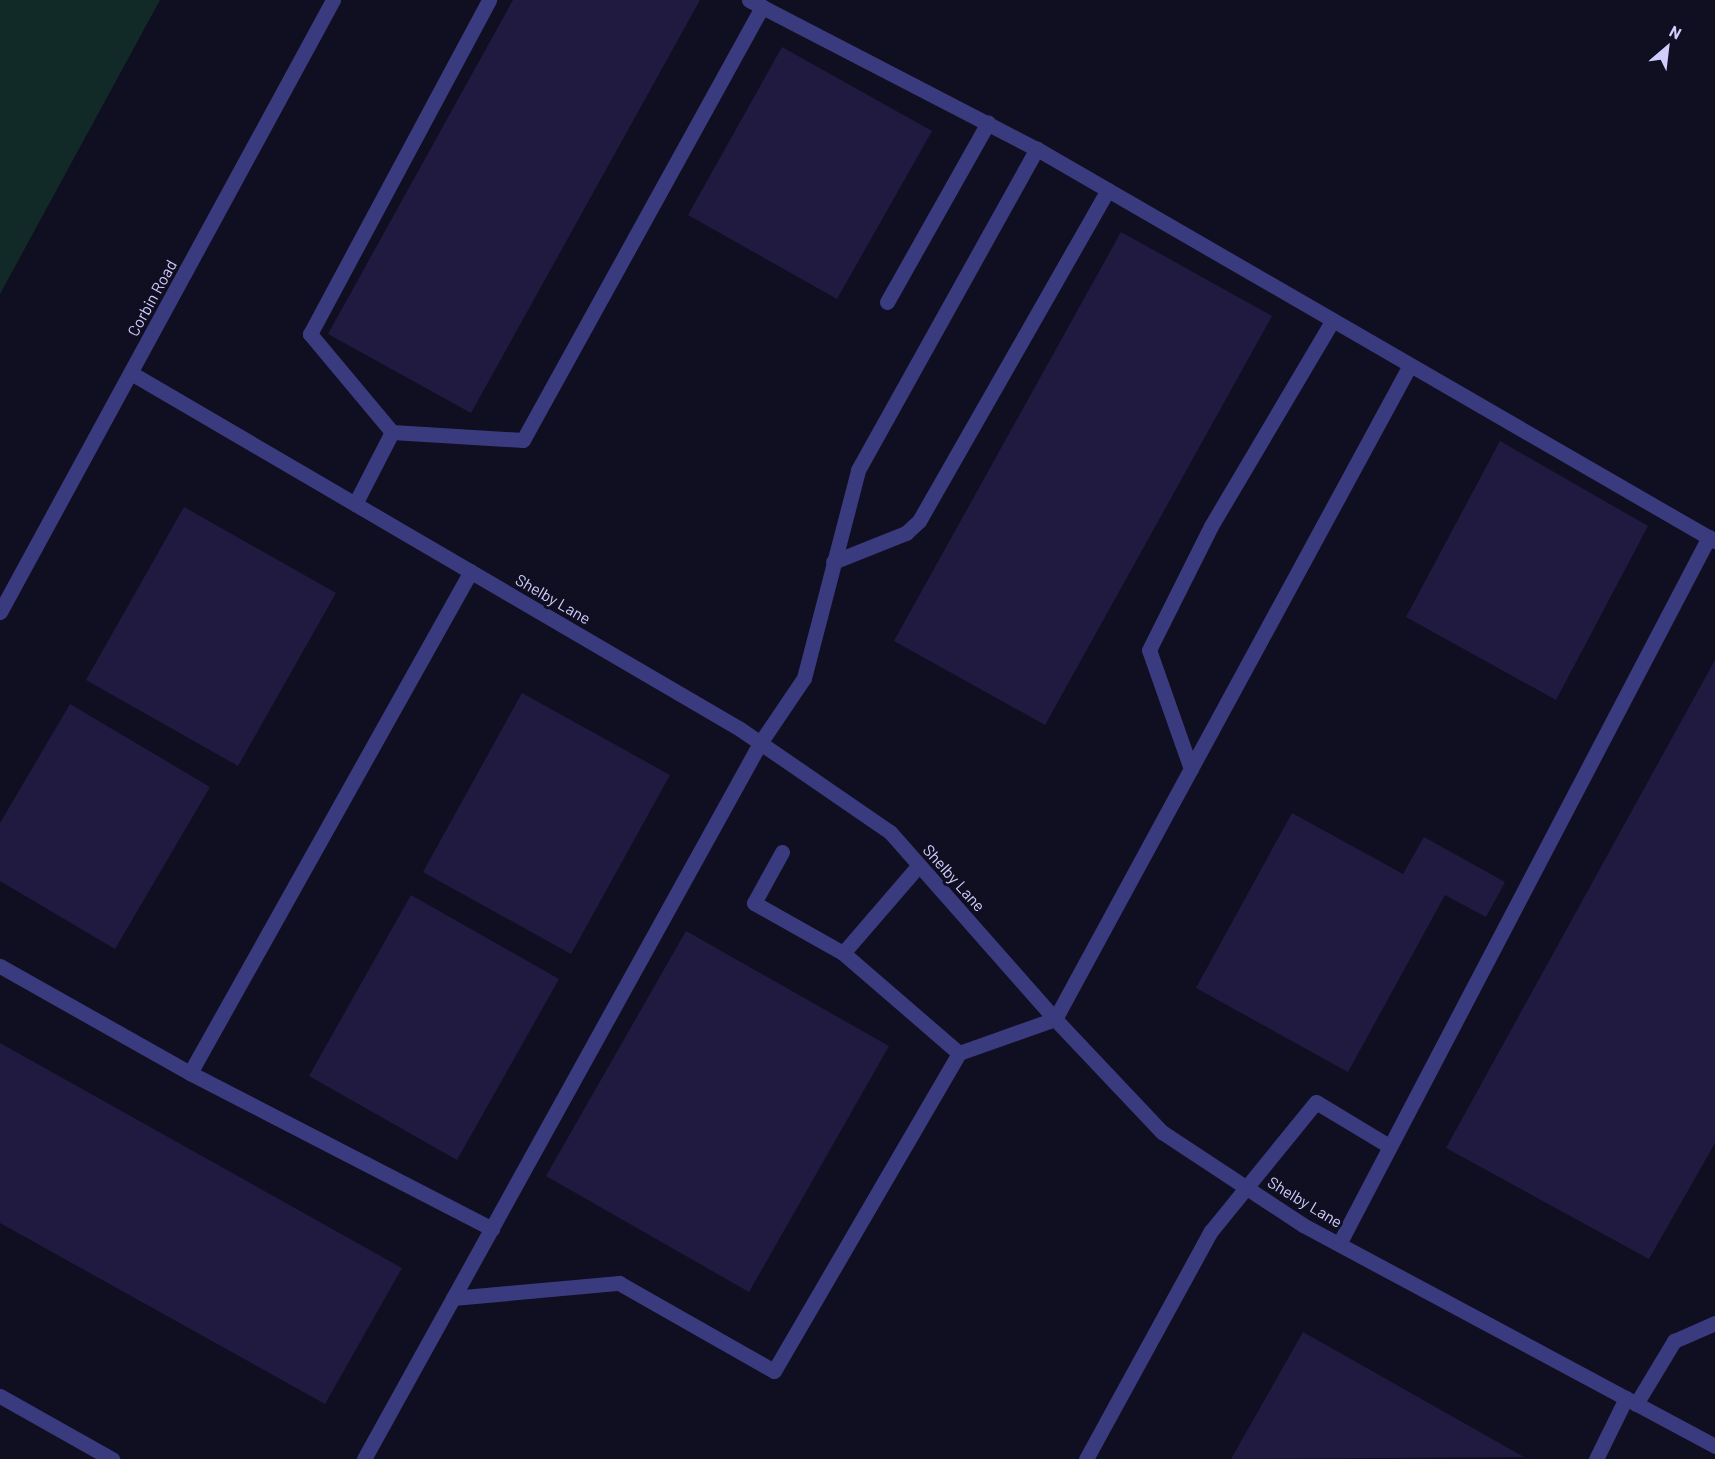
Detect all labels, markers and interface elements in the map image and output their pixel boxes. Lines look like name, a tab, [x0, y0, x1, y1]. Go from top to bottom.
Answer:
north arrow	[1637, 18, 1697, 78]
text: N	[1667, 21, 1685, 43]
street label: Corbin Road	[123, 256, 181, 340]
street label: Shelby Lane	[512, 570, 594, 628]
street label: Shelby Lane	[919, 841, 989, 915]
street label: Shelby Lane	[1264, 1172, 1346, 1232]

